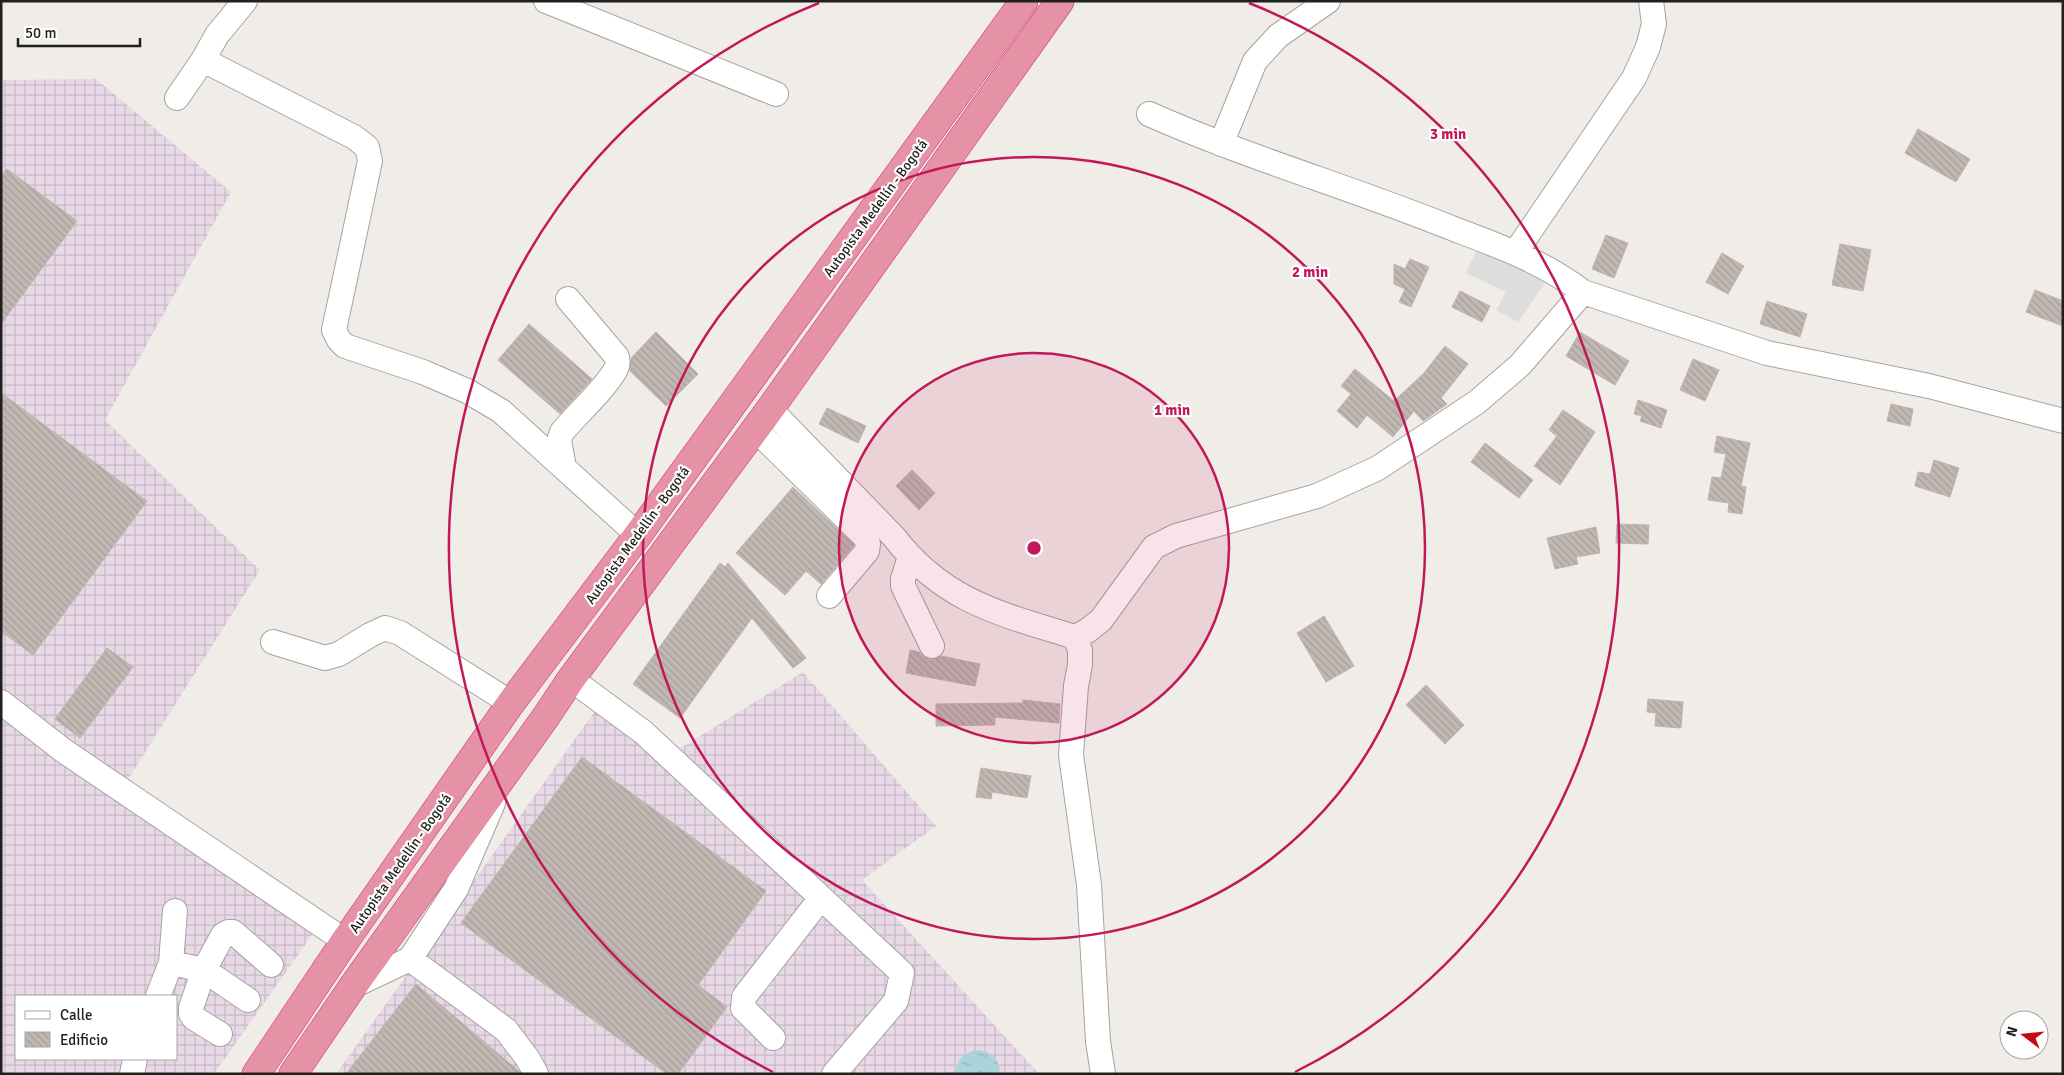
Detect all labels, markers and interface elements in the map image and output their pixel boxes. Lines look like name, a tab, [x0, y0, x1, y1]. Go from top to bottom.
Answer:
scale bar	[18, 15, 140, 47]
text: 50 m	[25, 24, 56, 42]
text: 3 min	[1430, 125, 1466, 143]
street label: Autopista Medellín - Bogotá	[820, 136, 931, 280]
text: 2 min	[1292, 263, 1328, 281]
text: 1 min	[1154, 401, 1190, 419]
street label: Autopista Medellín - Bogotá	[582, 463, 693, 607]
centre of rings	[1025, 539, 1043, 557]
street label: Autopista Medellín - Bogotá	[346, 790, 455, 936]
legend	[15, 995, 178, 1060]
text: Calle	[60, 1006, 93, 1024]
north arrow	[1999, 1010, 2049, 1060]
text: N	[2002, 1025, 2021, 1039]
text: Edificio	[60, 1031, 108, 1049]

